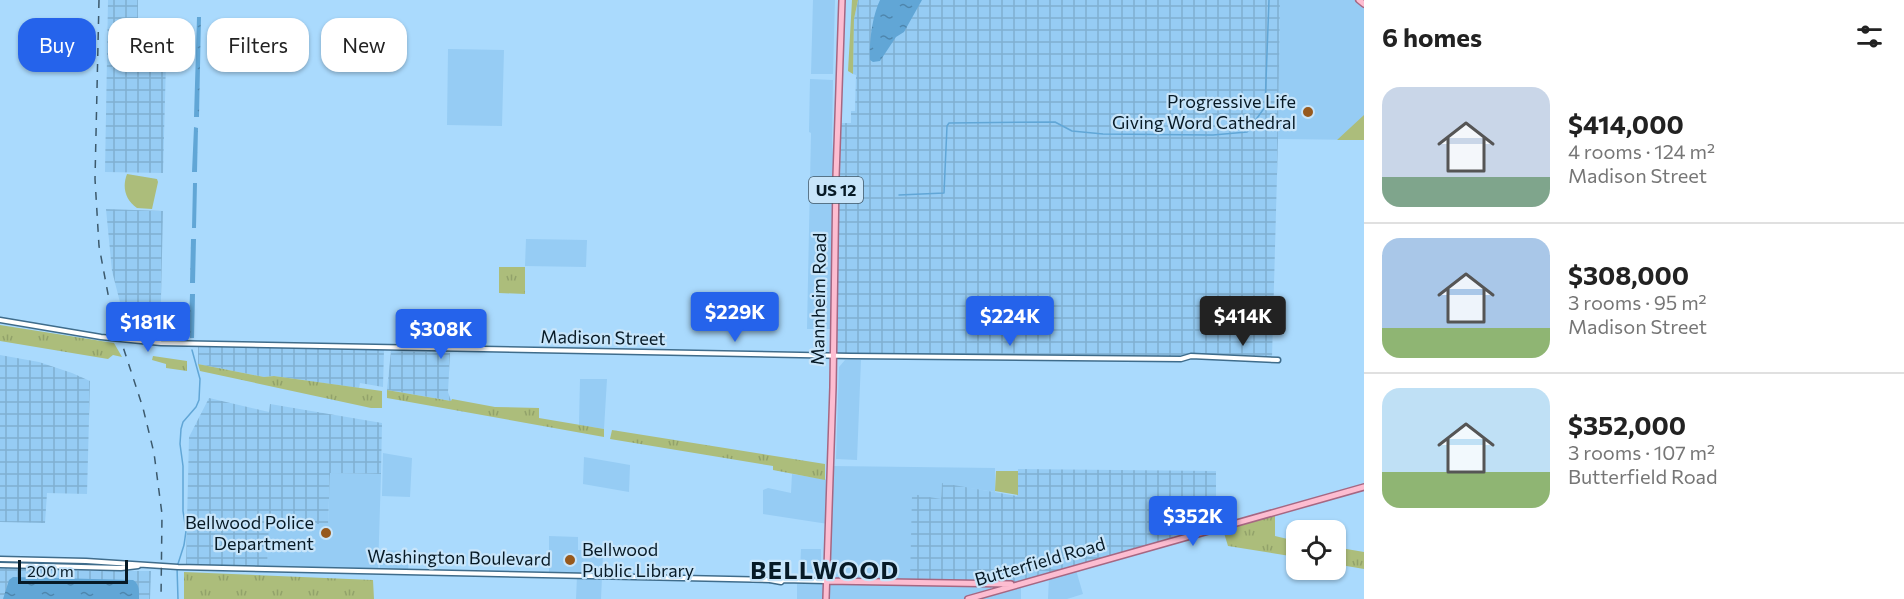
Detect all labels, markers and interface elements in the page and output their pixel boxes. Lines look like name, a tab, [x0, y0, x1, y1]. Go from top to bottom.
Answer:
chip: Buy	[18, 18, 96, 72]
chip: Rent	[108, 18, 195, 72]
chip: Filters	[207, 18, 309, 72]
chip: New	[321, 18, 407, 72]
icon: filters	[1853, 20, 1886, 53]
text: 6 homes	[1382, 21, 1482, 52]
place label: Progressive Life Giving Word Cathedral	[1112, 90, 1296, 133]
marker: Progressive Life Giving Word Cathedral	[1301, 105, 1315, 119]
text: $414,000	[1568, 108, 1684, 139]
icon: home	[1430, 111, 1502, 183]
text: 4 rooms · 124 m²	[1568, 139, 1715, 163]
text: Madison Street	[1568, 163, 1707, 187]
road number: US 12	[809, 177, 863, 203]
street label: Mannheim Road	[806, 232, 830, 366]
text: $308,000	[1568, 259, 1689, 290]
icon: home	[1430, 262, 1502, 334]
text: 3 rooms · 95 m²	[1568, 290, 1707, 314]
pin: $229K	[693, 292, 777, 343]
pin: $224K	[968, 296, 1052, 347]
pin: $414K	[1201, 296, 1285, 347]
text: $229K	[705, 299, 765, 323]
pin: $181K	[106, 302, 190, 353]
text: $224K	[980, 303, 1040, 327]
text: $414K	[1214, 303, 1272, 327]
text: $181K	[120, 309, 176, 333]
pin: $308K	[399, 309, 483, 360]
text: Madison Street	[1568, 314, 1707, 338]
text: $308K	[410, 316, 472, 340]
street label: Madison Street	[540, 325, 666, 349]
text: $352,000	[1568, 409, 1686, 440]
icon: home	[1430, 412, 1502, 484]
text: 3 rooms · 107 m²	[1568, 440, 1715, 464]
text: Butterfield Road	[1568, 464, 1718, 488]
pin: $352K	[1151, 496, 1235, 547]
text: $352K	[1163, 503, 1223, 527]
place label: Bellwood Police Department	[185, 511, 314, 554]
map controls	[1286, 520, 1346, 580]
button: locate	[1286, 520, 1346, 580]
marker: Bellwood Police Department	[319, 526, 333, 540]
street label: Butterfield Road	[972, 532, 1107, 590]
place label: Bellwood Public Library	[582, 538, 694, 581]
street label: Washington Boulevard	[367, 544, 551, 570]
marker: Bellwood Public Library	[563, 553, 577, 567]
district label: BELLWOOD	[750, 555, 900, 584]
scale bar	[18, 557, 128, 584]
text: 200 m	[27, 561, 74, 580]

